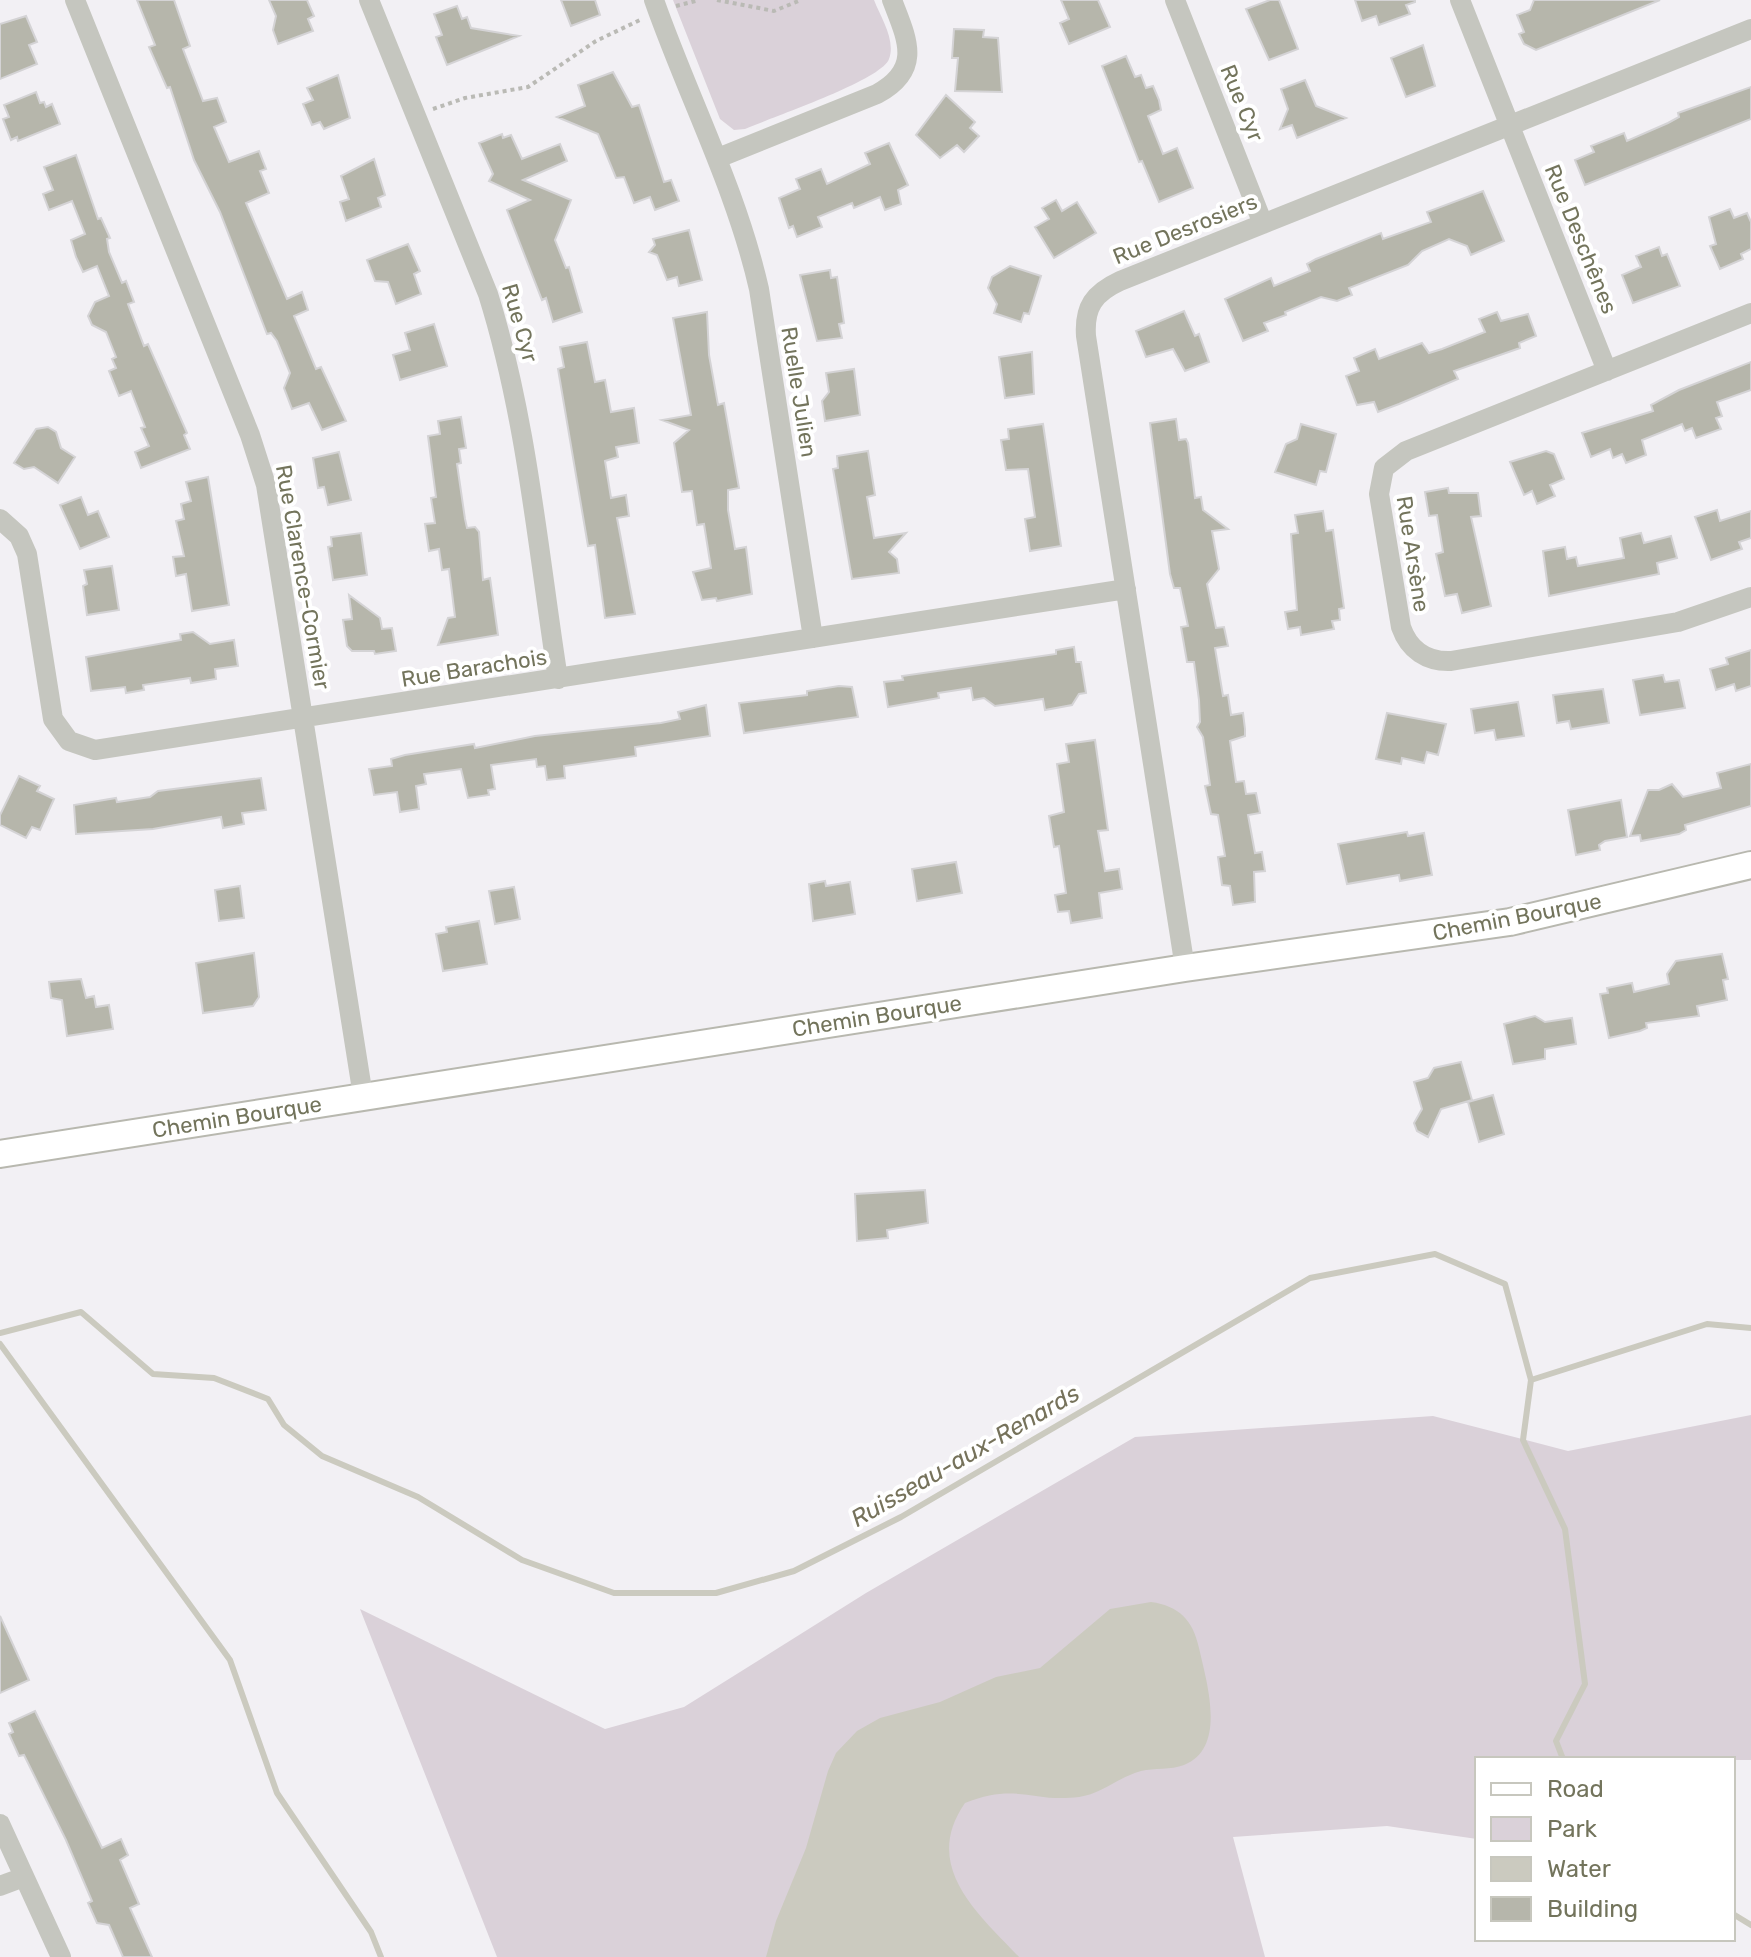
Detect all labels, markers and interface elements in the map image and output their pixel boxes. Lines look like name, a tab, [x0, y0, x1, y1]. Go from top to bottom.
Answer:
street label: Rue Cyr	[1214, 61, 1270, 146]
street label: Rue Deschênes	[1539, 160, 1623, 318]
street label: Rue Desrosiers	[1109, 188, 1261, 270]
street label: Rue Cyr	[496, 281, 544, 366]
street label: Ruelle Julien	[775, 325, 823, 459]
street label: Rue Clarence-Cormier	[270, 463, 336, 692]
street label: Rue Arsène	[1391, 494, 1435, 614]
street label: Rue Barachois	[399, 643, 549, 693]
street label: Chemin Bourque	[1430, 887, 1604, 947]
street label: Chemin Bourque	[790, 989, 964, 1043]
street label: Chemin Bourque	[150, 1090, 324, 1144]
water label: Ruisseau-aux-Renards	[846, 1379, 1084, 1533]
legend	[1475, 1757, 1735, 1941]
text: Road	[1547, 1775, 1604, 1803]
text: Park	[1547, 1815, 1598, 1843]
text: Water	[1547, 1855, 1611, 1883]
text: Building	[1547, 1895, 1638, 1923]

